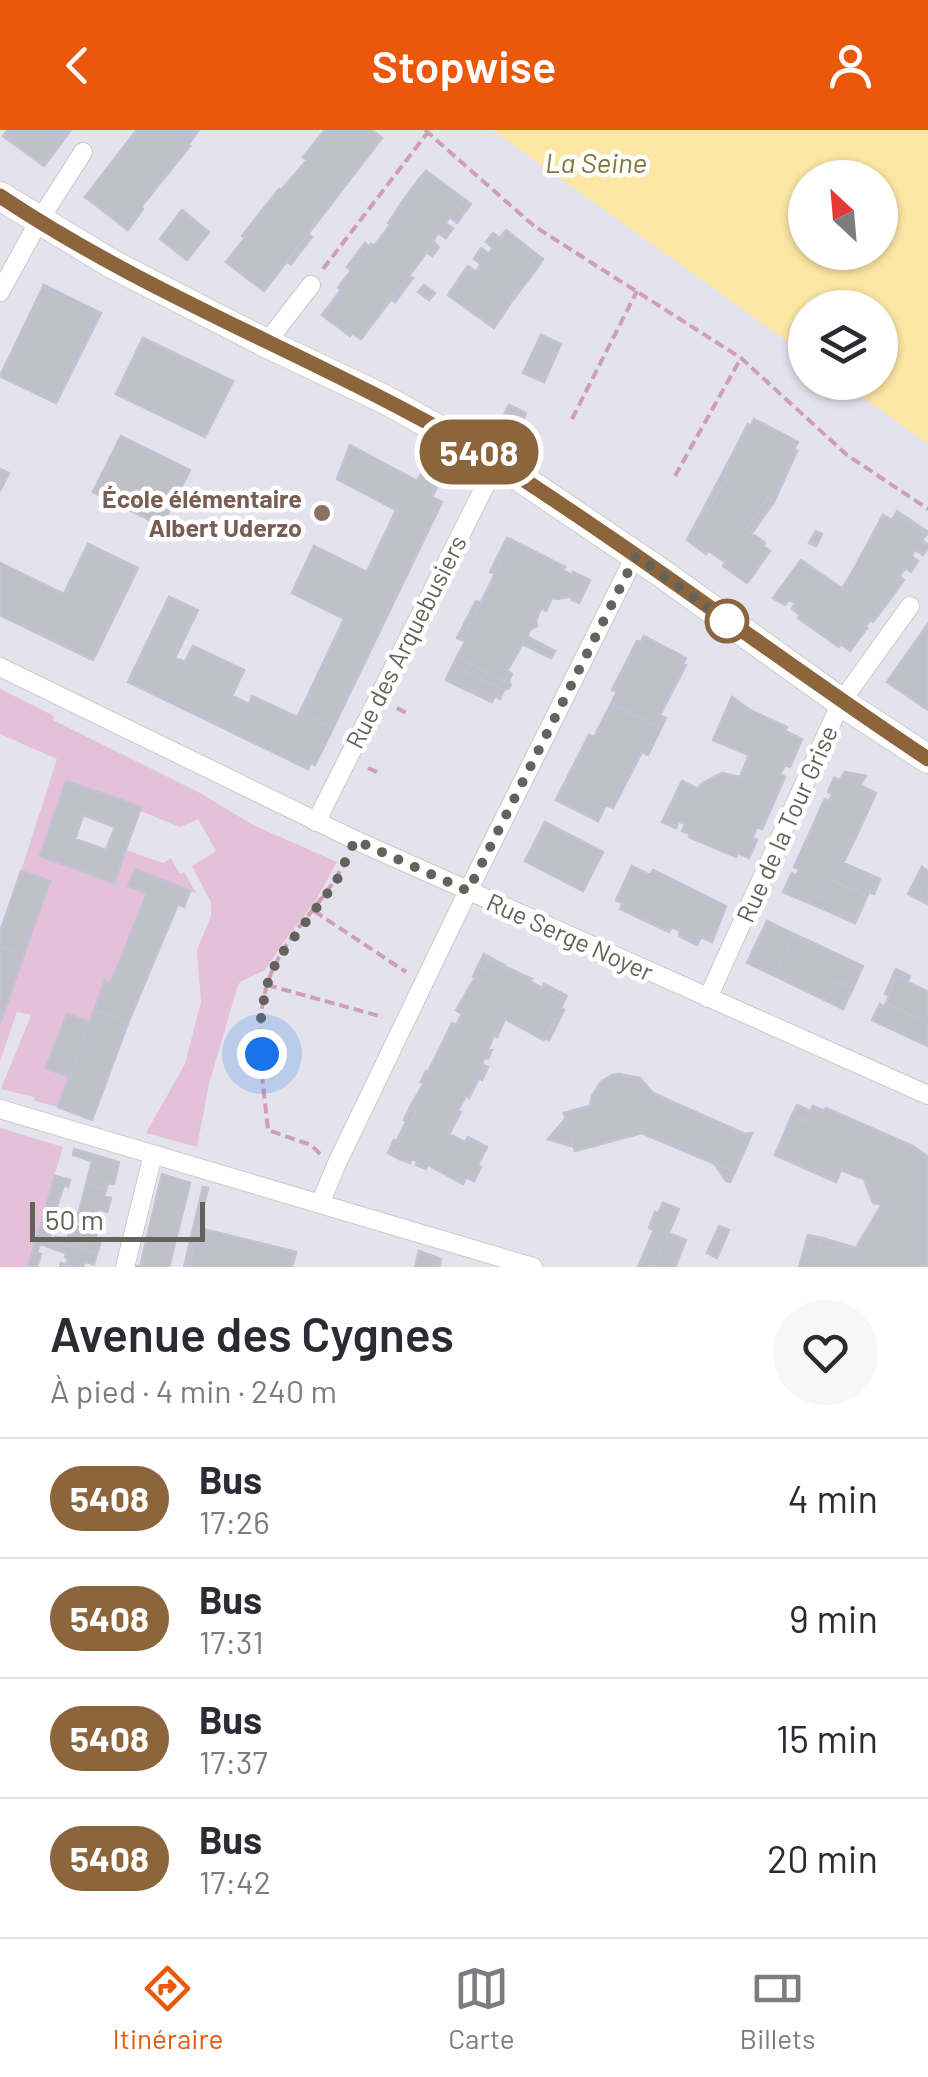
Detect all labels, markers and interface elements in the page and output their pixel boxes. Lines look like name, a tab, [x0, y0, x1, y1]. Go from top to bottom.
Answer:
icon: back	[50, 38, 105, 93]
text: Stopwise	[372, 38, 556, 92]
icon: person	[823, 38, 878, 93]
water label: La Seine	[545, 145, 647, 179]
north arrow	[788, 160, 898, 270]
map controls	[788, 160, 898, 400]
button: layers	[788, 290, 898, 400]
line badge: 5408	[409, 420, 549, 484]
text: 5408	[440, 431, 518, 473]
place label: École élémentaire Albert Uderzo	[102, 483, 302, 542]
marker: École élémentaire Albert Uderzo	[311, 502, 333, 524]
street label: Rue des Arquebusiers	[338, 530, 472, 753]
unlabelled marker	[706, 600, 748, 642]
street label: Rue de la Tour Grise	[729, 721, 843, 927]
street label: Rue Serge Noyer	[483, 886, 658, 986]
your location	[237, 1029, 287, 1079]
scale bar	[30, 1197, 205, 1242]
text: 50 m	[45, 1202, 104, 1236]
button: heart	[773, 1300, 878, 1405]
text: Avenue des Cygnes	[50, 1304, 454, 1362]
text: À pied · 4 min · 240 m	[50, 1371, 337, 1409]
text: Bus	[199, 1456, 262, 1502]
text: 4 min	[788, 1475, 878, 1521]
text: 5408	[70, 1477, 149, 1519]
text: 17:26	[199, 1502, 270, 1540]
text: Bus	[199, 1576, 262, 1622]
text: 9 min	[789, 1595, 878, 1641]
text: 5408	[70, 1597, 149, 1639]
text: 17:31	[199, 1622, 264, 1660]
text: Bus	[199, 1696, 262, 1742]
text: 15 min	[776, 1715, 878, 1761]
text: 5408	[70, 1717, 149, 1759]
text: 17:37	[199, 1742, 268, 1780]
text: Bus	[199, 1816, 262, 1862]
text: 20 min	[767, 1835, 878, 1881]
text: 5408	[70, 1837, 149, 1879]
text: 17:42	[199, 1862, 271, 1900]
tab: Itinéraire	[112, 1961, 223, 2055]
tab: Carte	[448, 1961, 515, 2055]
tab: Billets	[740, 1961, 816, 2055]

